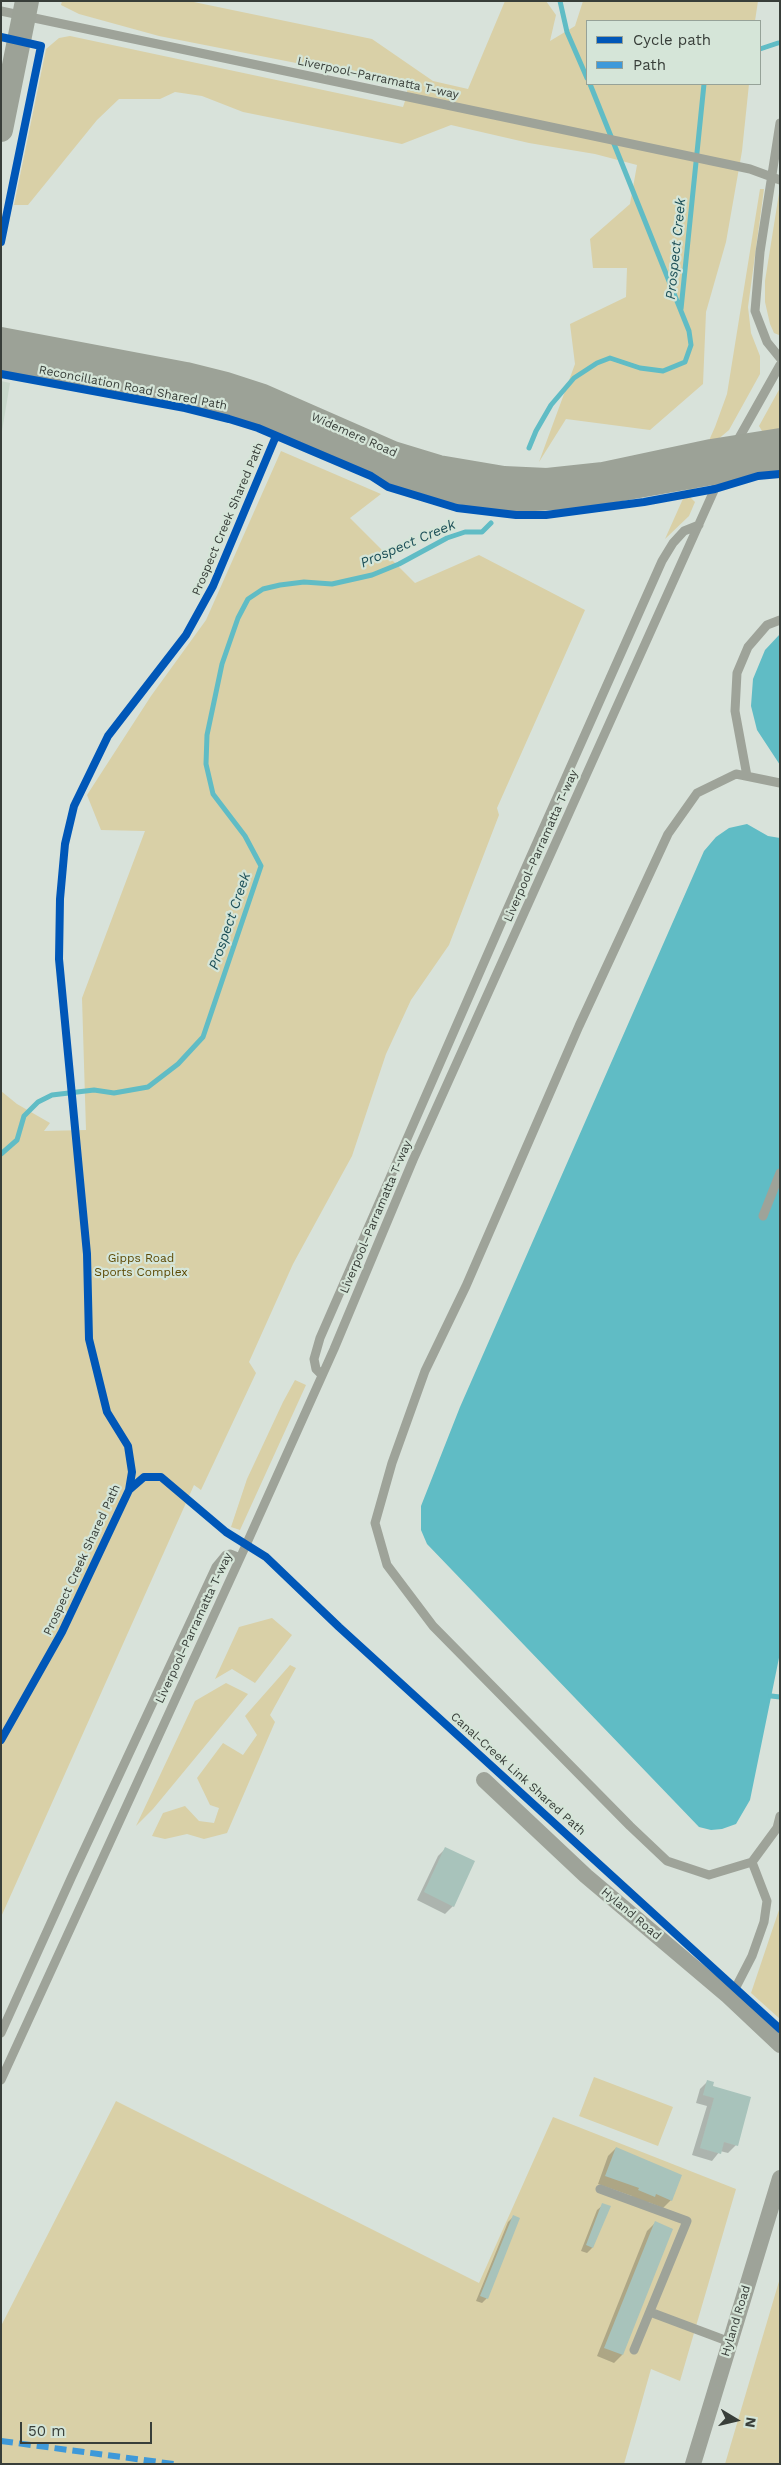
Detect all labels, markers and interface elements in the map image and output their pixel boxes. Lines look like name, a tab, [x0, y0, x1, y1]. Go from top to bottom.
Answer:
legend	[586, 20, 761, 85]
text: Cycle path	[633, 31, 711, 49]
street label: Liverpool–Parramatta T-way	[296, 54, 460, 102]
text: Path	[633, 56, 666, 74]
water label: Prospect Creek	[662, 197, 690, 301]
street label: Reconcillation Road Shared Path	[38, 363, 228, 413]
street label: Widemere Road	[309, 410, 399, 460]
street label: Prospect Creek Shared Path	[189, 440, 267, 598]
water label: Prospect Creek	[358, 516, 458, 572]
street label: Liverpool–Parramatta T-way	[501, 768, 581, 924]
water label: Prospect Creek	[205, 870, 255, 972]
street label: Liverpool–Parramatta T-way	[337, 1138, 415, 1296]
park label: Gipps Road Sports Complex	[94, 1251, 188, 1279]
street label: Prospect Creek Shared Path	[41, 1482, 123, 1638]
street label: Liverpool–Parramatta T-way	[153, 1550, 235, 1706]
street label: Canal-Creek Link Shared Path	[448, 1710, 588, 1838]
street label: Hyland Road	[598, 1885, 664, 1943]
street label: Hyland Road	[718, 2284, 754, 2358]
north arrow	[711, 2395, 761, 2445]
scale bar	[22, 2412, 155, 2444]
text: N	[742, 2416, 760, 2429]
text: 50 m	[28, 2422, 65, 2440]

